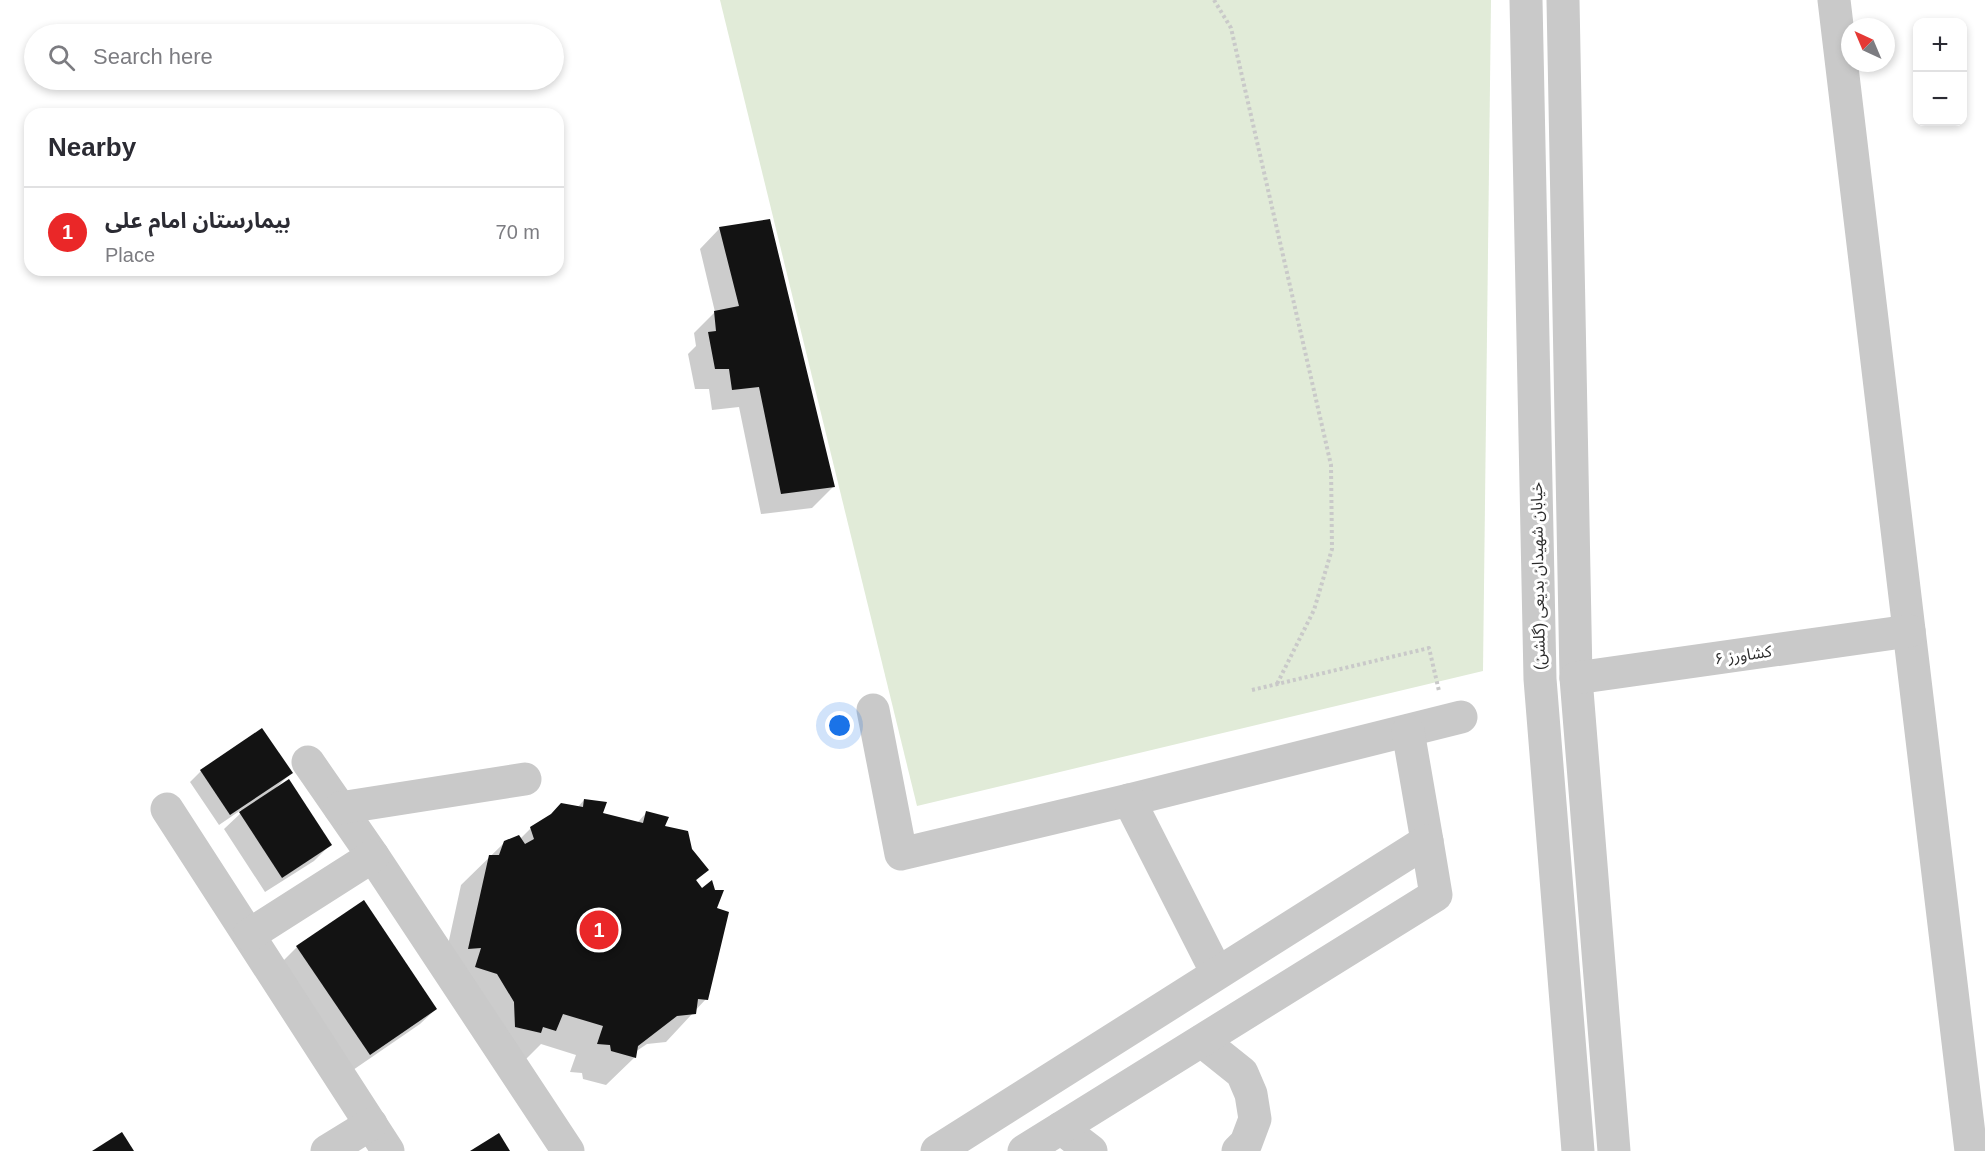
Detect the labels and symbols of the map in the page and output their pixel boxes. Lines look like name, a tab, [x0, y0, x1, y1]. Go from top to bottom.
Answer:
north arrow	[1841, 18, 1895, 72]
street label: خیابان شهیدان بدیعی (گلشن)	[1528, 482, 1549, 670]
street label: کشاورز ۶	[1713, 643, 1773, 668]
your location	[825, 711, 854, 740]
pin: 1	[580, 908, 618, 952]

